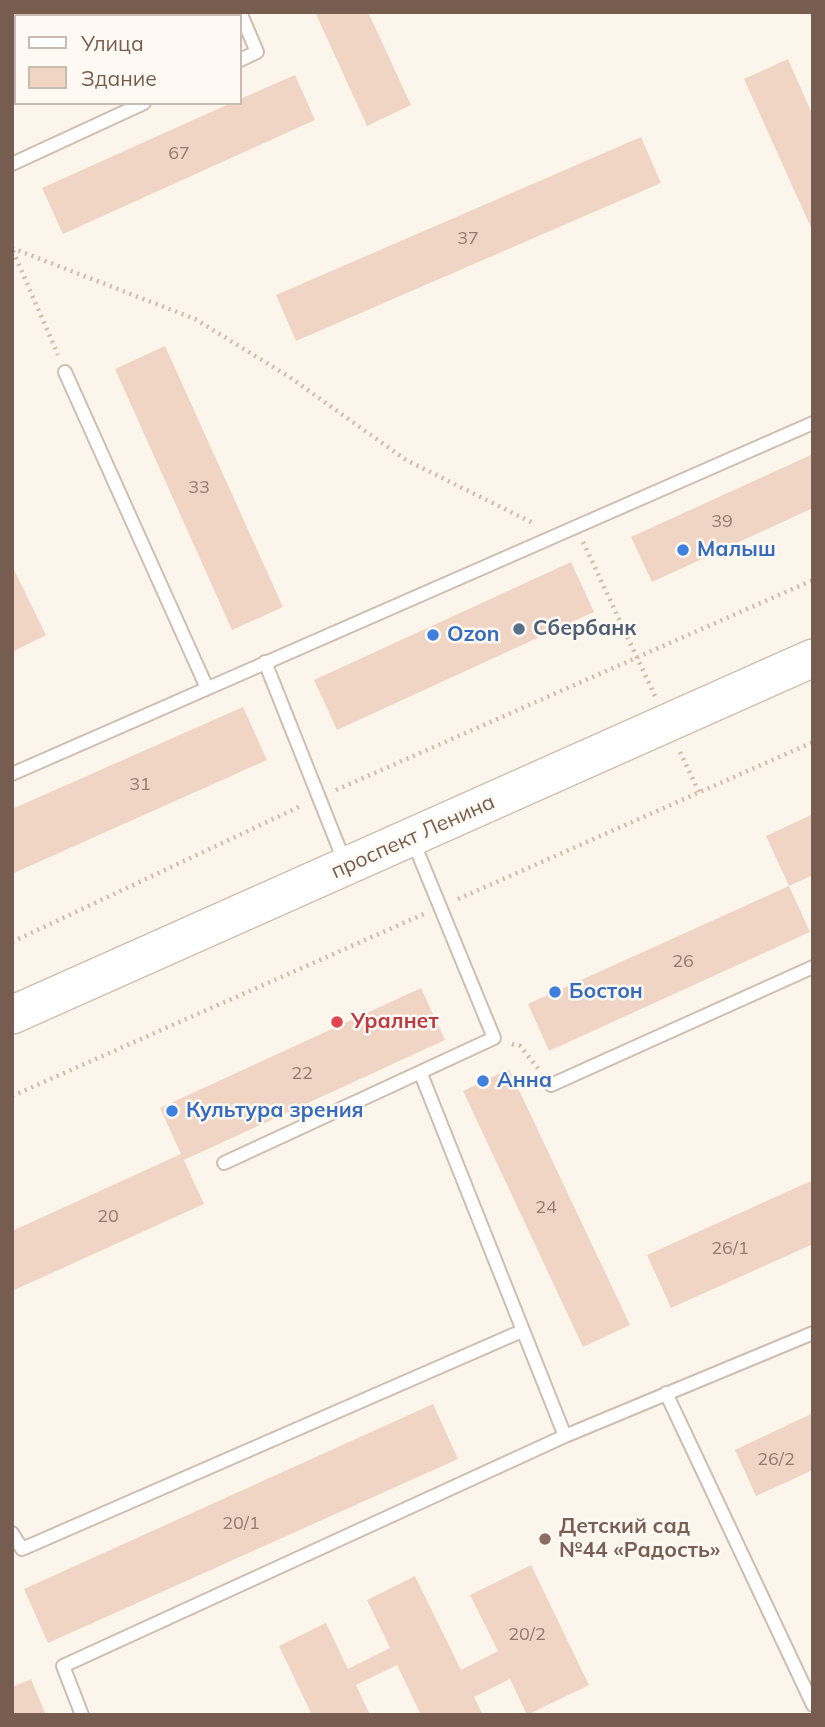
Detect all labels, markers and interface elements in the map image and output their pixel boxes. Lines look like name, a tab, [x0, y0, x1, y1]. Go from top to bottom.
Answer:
legend	[14, 14, 242, 105]
text: Улица	[81, 30, 144, 56]
text: Здание	[81, 65, 157, 91]
house number: 67	[168, 143, 190, 165]
house number: 37	[457, 228, 479, 250]
house number: 33	[188, 477, 210, 499]
house number: 39	[711, 511, 733, 533]
place label: Малыш	[697, 537, 776, 563]
marker: Малыш	[675, 542, 691, 558]
place label: Сбербанк	[533, 616, 636, 642]
marker: Сбербанк	[511, 621, 527, 637]
place label: Ozon	[447, 622, 499, 648]
marker: Ozon	[425, 627, 441, 643]
house number: 31	[129, 774, 151, 796]
street label: проспект Ленина	[327, 790, 499, 884]
house number: 26	[672, 951, 694, 973]
place label: Бостон	[569, 979, 643, 1005]
marker: Бостон	[547, 984, 563, 1000]
place label: Уралнет	[351, 1009, 439, 1035]
marker: Уралнет	[329, 1014, 345, 1030]
house number: 22	[291, 1063, 313, 1085]
place label: Анна	[497, 1068, 552, 1094]
marker: Анна	[475, 1073, 491, 1089]
place label: Культура зрения	[186, 1098, 364, 1124]
marker: Культура зрения	[164, 1103, 180, 1119]
house number: 24	[535, 1197, 557, 1219]
house number: 20	[97, 1206, 119, 1228]
house number: 26/1	[711, 1238, 749, 1260]
house number: 26/2	[757, 1449, 795, 1471]
house number: 20/1	[222, 1513, 260, 1535]
place label: Детский сад №44 «Радость»	[559, 1514, 720, 1564]
marker: Детский сад №44 «Радость»	[537, 1531, 553, 1547]
house number: 20/2	[508, 1624, 546, 1646]

